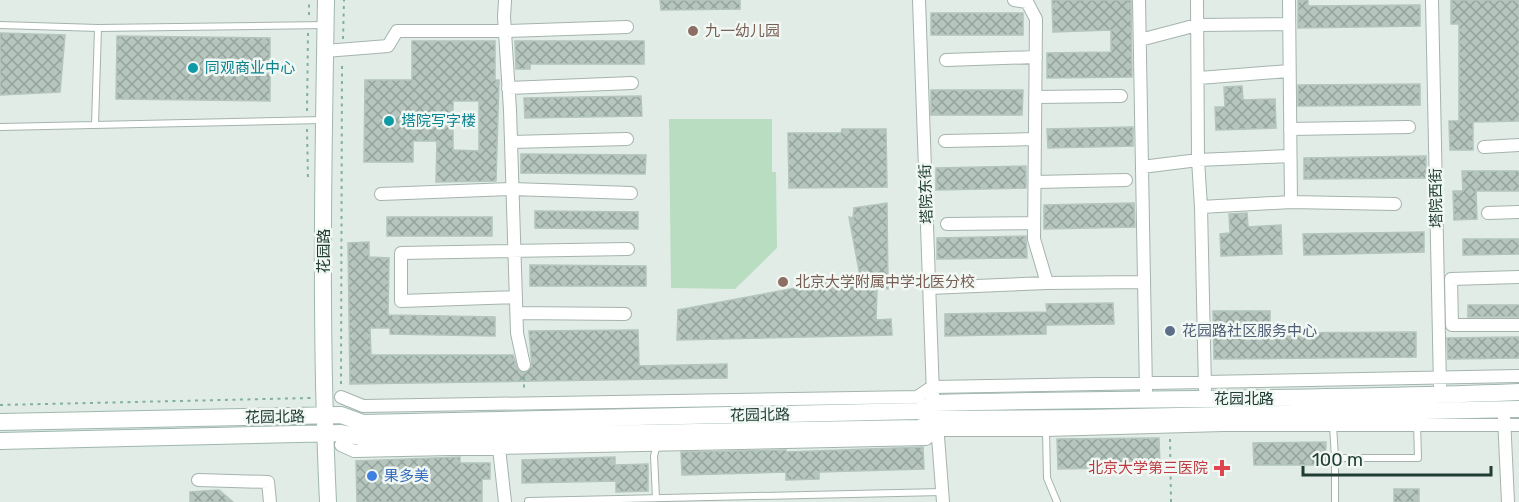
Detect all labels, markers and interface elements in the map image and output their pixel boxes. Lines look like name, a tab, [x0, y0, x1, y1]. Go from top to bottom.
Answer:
place label: 九一幼儿园	[705, 22, 780, 40]
marker: 九一幼儿园	[686, 24, 700, 38]
place label: 同观商业中心	[205, 59, 295, 77]
marker: 同观商业中心	[186, 61, 200, 75]
place label: 塔院写字楼	[401, 112, 476, 130]
marker: 塔院写字楼	[382, 114, 396, 128]
street label: 塔院东街	[916, 164, 936, 224]
street label: 塔院西街	[1426, 168, 1446, 228]
street label: 花园路	[315, 228, 333, 274]
place label: 北京大学附属中学北医分校	[795, 273, 975, 291]
marker: 北京大学附属中学北医分校	[776, 275, 790, 289]
place label: 花园路社区服务中心	[1182, 322, 1317, 340]
marker: 花园路社区服务中心	[1163, 324, 1177, 338]
street label: 花园北路	[1214, 390, 1274, 408]
street label: 花园北路	[730, 405, 790, 425]
street label: 花园北路	[245, 407, 305, 427]
scale bar	[1303, 439, 1490, 477]
text: 100 m	[1312, 449, 1363, 471]
place label: 北京大学第三医院	[1088, 459, 1208, 477]
marker: 北京大学第三医院	[1213, 459, 1231, 477]
place label: 果多美	[384, 467, 429, 485]
marker: 果多美	[365, 469, 379, 483]

